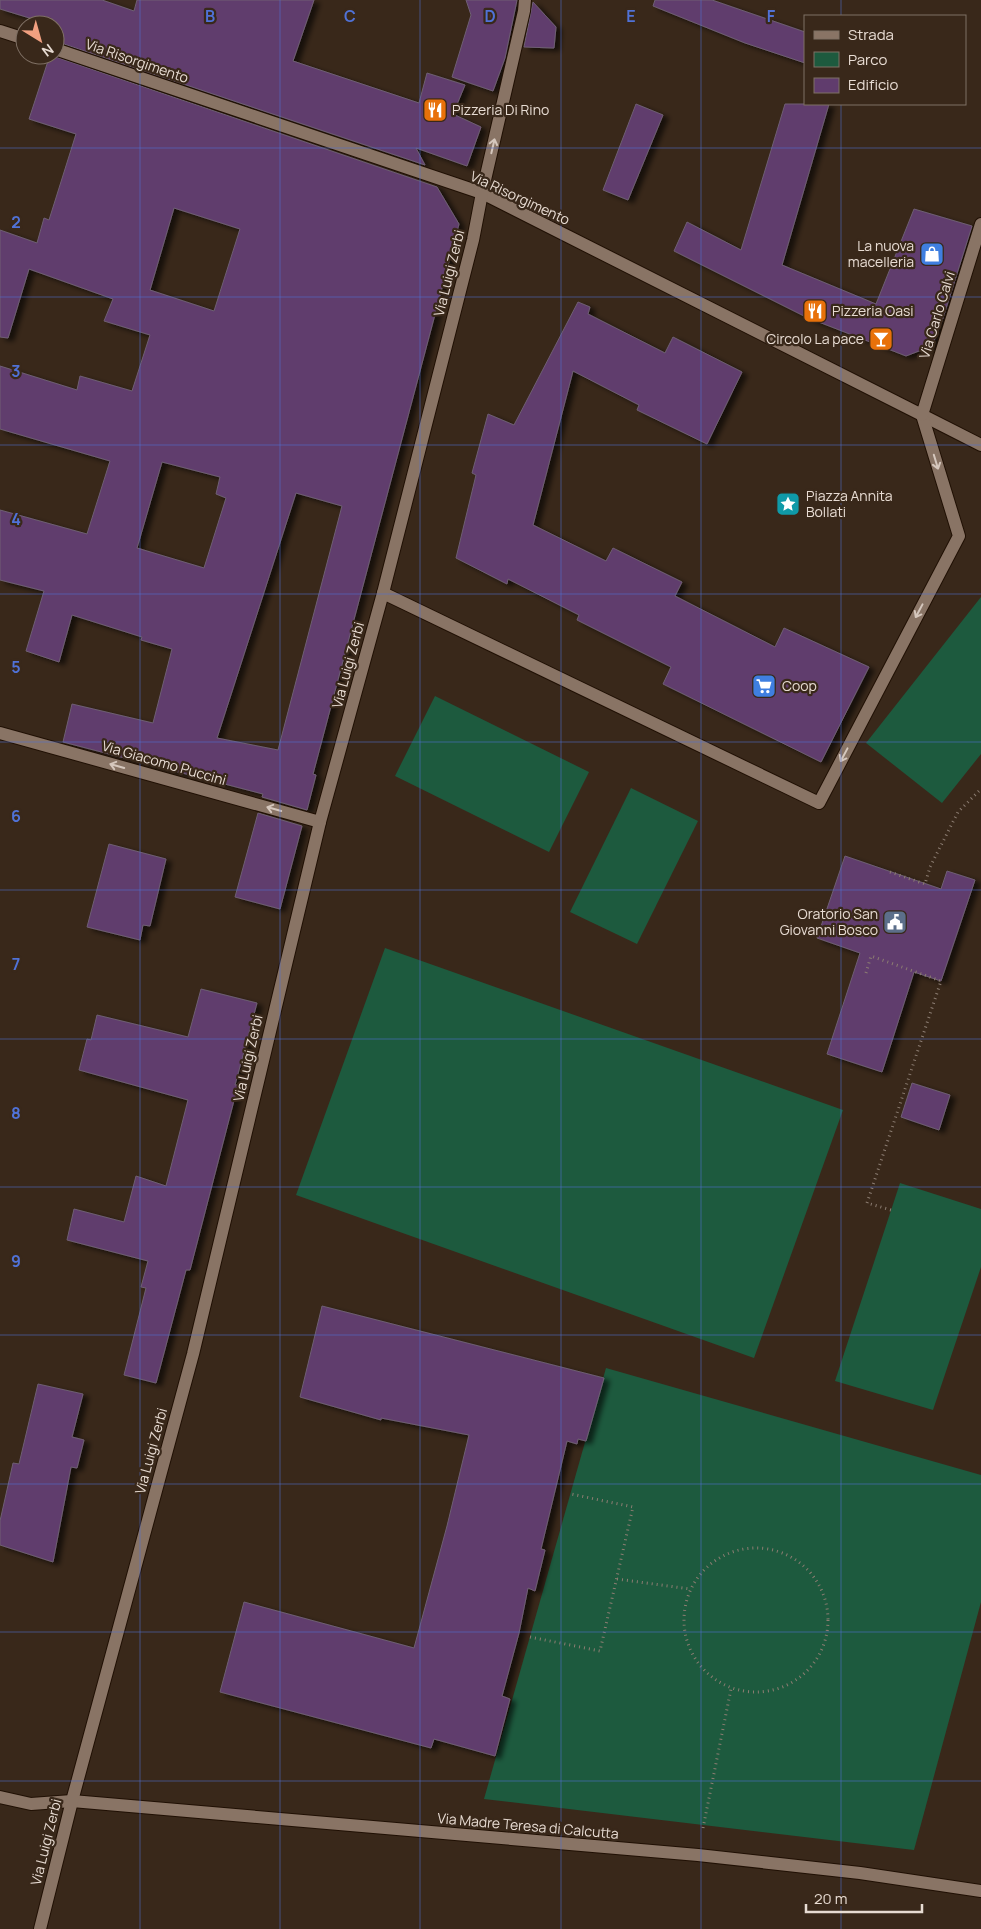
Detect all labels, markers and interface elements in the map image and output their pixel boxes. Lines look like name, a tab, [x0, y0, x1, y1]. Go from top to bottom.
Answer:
text: B	[205, 5, 215, 27]
text: C	[344, 5, 356, 27]
text: D	[484, 5, 496, 27]
text: E	[626, 5, 636, 27]
text: F	[767, 5, 776, 27]
north arrow	[15, 15, 65, 65]
legend	[804, 15, 966, 105]
text: Strada	[848, 24, 894, 45]
street label: Via Risorgimento	[83, 34, 191, 87]
text: N	[38, 40, 58, 61]
text: Parco	[848, 49, 887, 70]
text: Edificio	[848, 74, 899, 95]
restaurant icon: Pizzeria Di Rino	[422, 97, 448, 123]
place label: Pizzeria Di Rino	[452, 100, 549, 119]
one-way arrow	[489, 138, 498, 154]
street label: Via Risorgimento	[467, 166, 573, 229]
text: 2	[11, 211, 21, 233]
street label: Via Luigi Zerbi	[429, 228, 468, 318]
place label: La nuova macelleria	[848, 236, 914, 271]
shop icon: La nuova macelleria	[919, 241, 945, 267]
street label: Via Carlo Calvi	[914, 269, 959, 361]
restaurant icon: Pizzeria Oasi	[802, 298, 828, 324]
place label: Pizzeria Oasi	[832, 301, 914, 320]
bar icon: Circolo La pace	[868, 326, 894, 352]
place label: Circolo La pace	[766, 329, 864, 348]
text: 3	[11, 360, 21, 382]
one-way arrow	[932, 453, 941, 469]
place label: Piazza Annita Bollati	[806, 486, 893, 521]
place icon: Piazza Annita Bollati	[775, 491, 801, 517]
text: 4	[11, 508, 21, 530]
one-way arrow	[914, 603, 923, 618]
street label: Via Luigi Zerbi	[327, 620, 368, 710]
text: 5	[11, 656, 21, 678]
supermarket icon: Coop	[751, 673, 777, 699]
place label: Coop	[782, 676, 817, 695]
street label: Via Giacomo Puccini	[100, 736, 228, 789]
one-way arrow	[839, 748, 849, 763]
one-way arrow	[109, 760, 125, 770]
one-way arrow	[266, 804, 282, 813]
text: 6	[11, 805, 21, 827]
place label: Oratorio San Giovanni Bosco	[780, 904, 878, 939]
public building icon: Oratorio San Giovanni Bosco	[882, 909, 908, 935]
text: 7	[12, 953, 20, 975]
street label: Via Luigi Zerbi	[228, 1013, 267, 1103]
text: 8	[11, 1102, 21, 1124]
text: 9	[11, 1250, 21, 1272]
street label: Via Luigi Zerbi	[130, 1406, 171, 1496]
street label: Via Luigi Zerbi	[26, 1797, 65, 1887]
street label: Via Madre Teresa di Calcutta	[437, 1808, 619, 1843]
scale bar	[806, 1882, 922, 1914]
text: 20 m	[814, 1888, 847, 1909]

